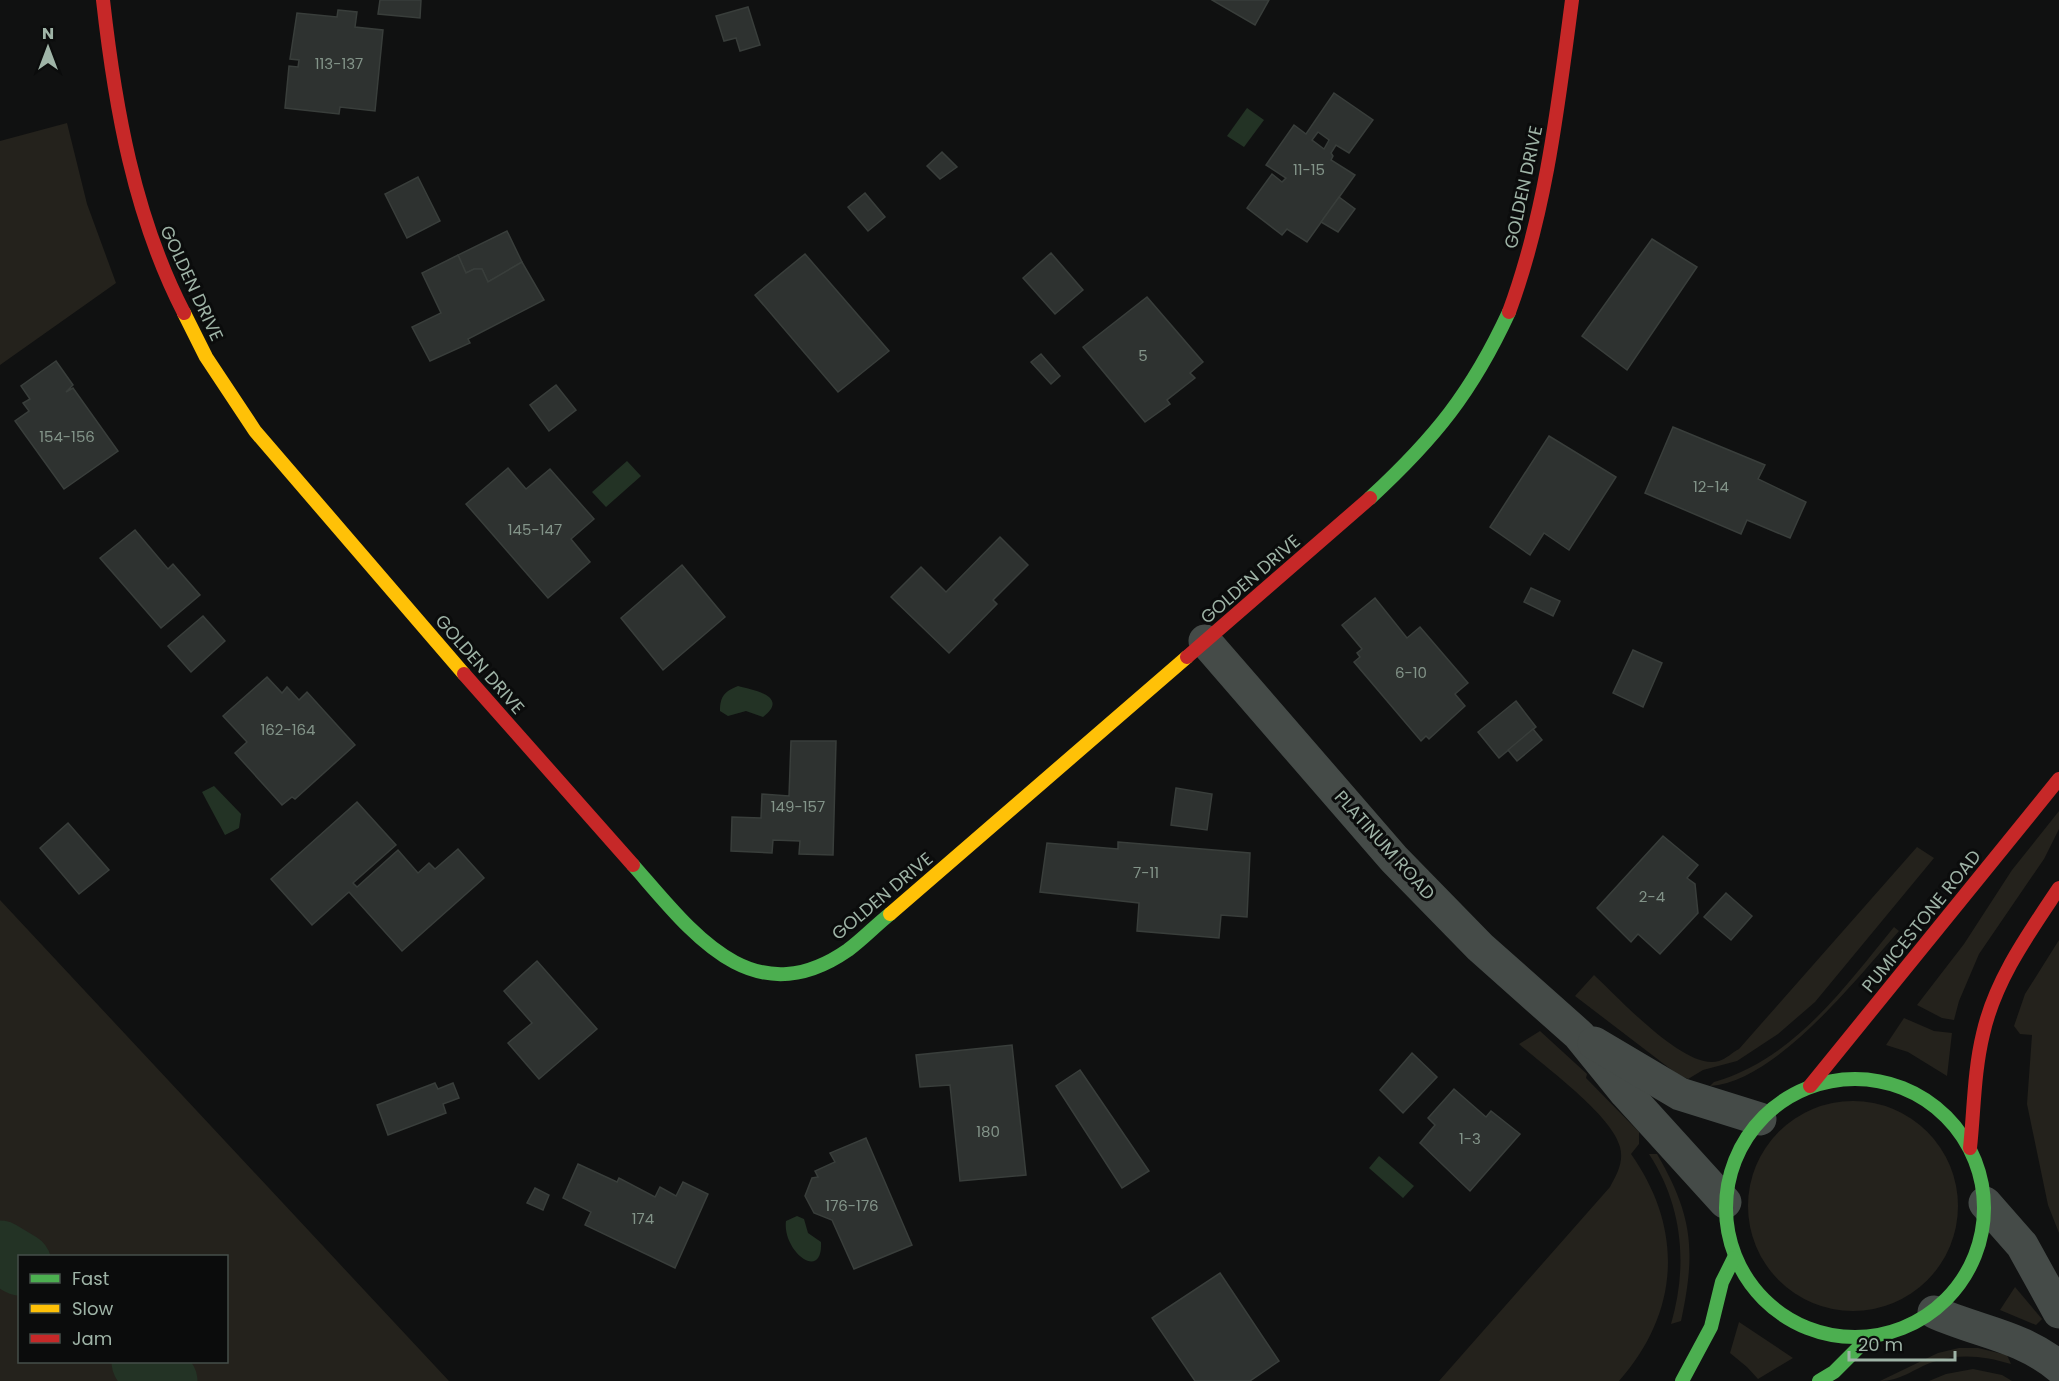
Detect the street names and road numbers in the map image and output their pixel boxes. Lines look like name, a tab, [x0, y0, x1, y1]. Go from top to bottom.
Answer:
street label: GOLDEN DRIVE	[1498, 123, 1548, 251]
street label: GOLDEN DRIVE	[154, 221, 230, 345]
street label: GOLDEN DRIVE	[1195, 529, 1305, 629]
street label: GOLDEN DRIVE	[430, 609, 530, 719]
street label: PLATINUM ROAD	[1329, 785, 1441, 905]
street label: PUMICESTONE ROAD	[1856, 844, 1986, 998]
street label: GOLDEN DRIVE	[826, 846, 938, 946]

